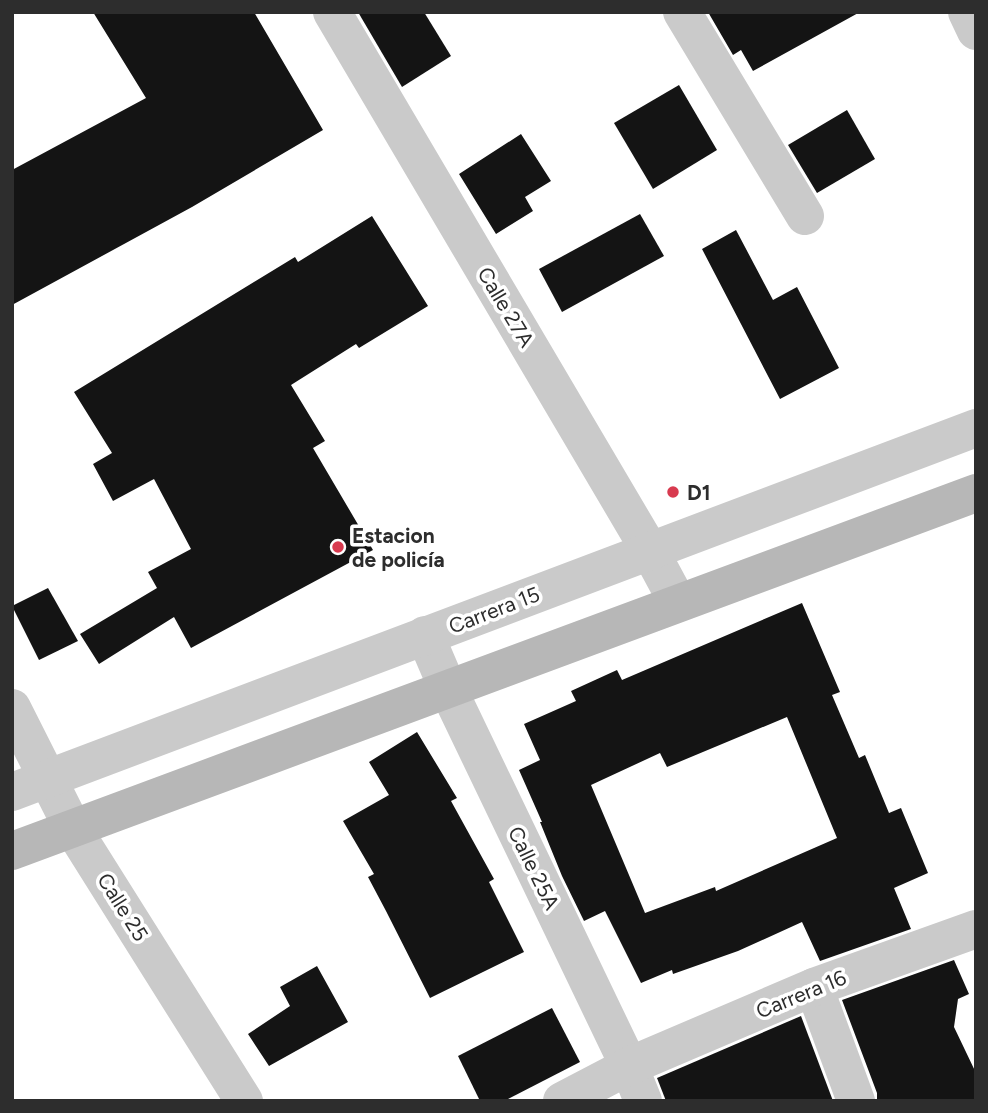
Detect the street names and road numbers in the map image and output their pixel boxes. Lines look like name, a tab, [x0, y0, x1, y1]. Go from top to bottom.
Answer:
street label: Calle 27A	[472, 262, 540, 352]
street label: Carrera 15	[445, 581, 543, 639]
street label: Calle 25A	[503, 822, 565, 914]
street label: Calle 25	[92, 868, 154, 946]
street label: Carrera 16	[752, 965, 850, 1023]

